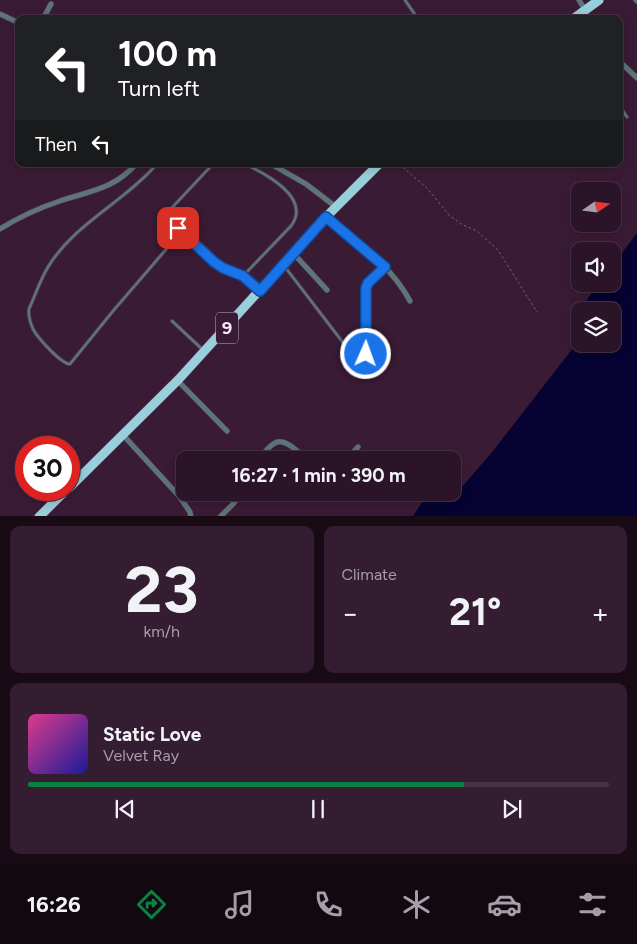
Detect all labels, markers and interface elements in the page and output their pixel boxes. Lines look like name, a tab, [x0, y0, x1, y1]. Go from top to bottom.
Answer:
text: 100 m	[118, 33, 217, 75]
icon: left	[35, 35, 100, 100]
text: Turn left	[118, 75, 200, 102]
icon: left	[87, 130, 115, 158]
text: Then	[35, 133, 77, 156]
north arrow	[571, 182, 621, 232]
map controls	[571, 182, 621, 352]
pin	[157, 207, 199, 249]
icon: arrive	[164, 214, 192, 242]
button: sound	[571, 242, 621, 292]
button: layers	[571, 302, 621, 352]
road number: 9	[216, 312, 238, 343]
position arrow	[339, 327, 391, 379]
speed limit sign: 30	[15, 436, 80, 501]
text: 16:27 · 1 min · 390 m	[231, 464, 406, 487]
text: 23	[125, 550, 199, 628]
text: Climate	[342, 565, 397, 584]
text: 21°	[449, 589, 501, 635]
text: −	[342, 596, 359, 630]
text: +	[592, 596, 609, 630]
text: km/h	[143, 622, 180, 641]
text: Static Love	[103, 723, 201, 746]
text: Velvet Ray	[103, 746, 179, 765]
icon: previous	[111, 795, 139, 823]
icon: pause	[304, 795, 332, 823]
icon: next	[498, 795, 526, 823]
icon: directions	[134, 887, 169, 922]
icon: music	[222, 887, 257, 922]
icon: phone	[311, 887, 346, 922]
icon: climate	[399, 887, 434, 922]
icon: car	[487, 887, 522, 922]
icon: filters	[575, 887, 610, 922]
text: 16:26	[27, 891, 81, 918]

